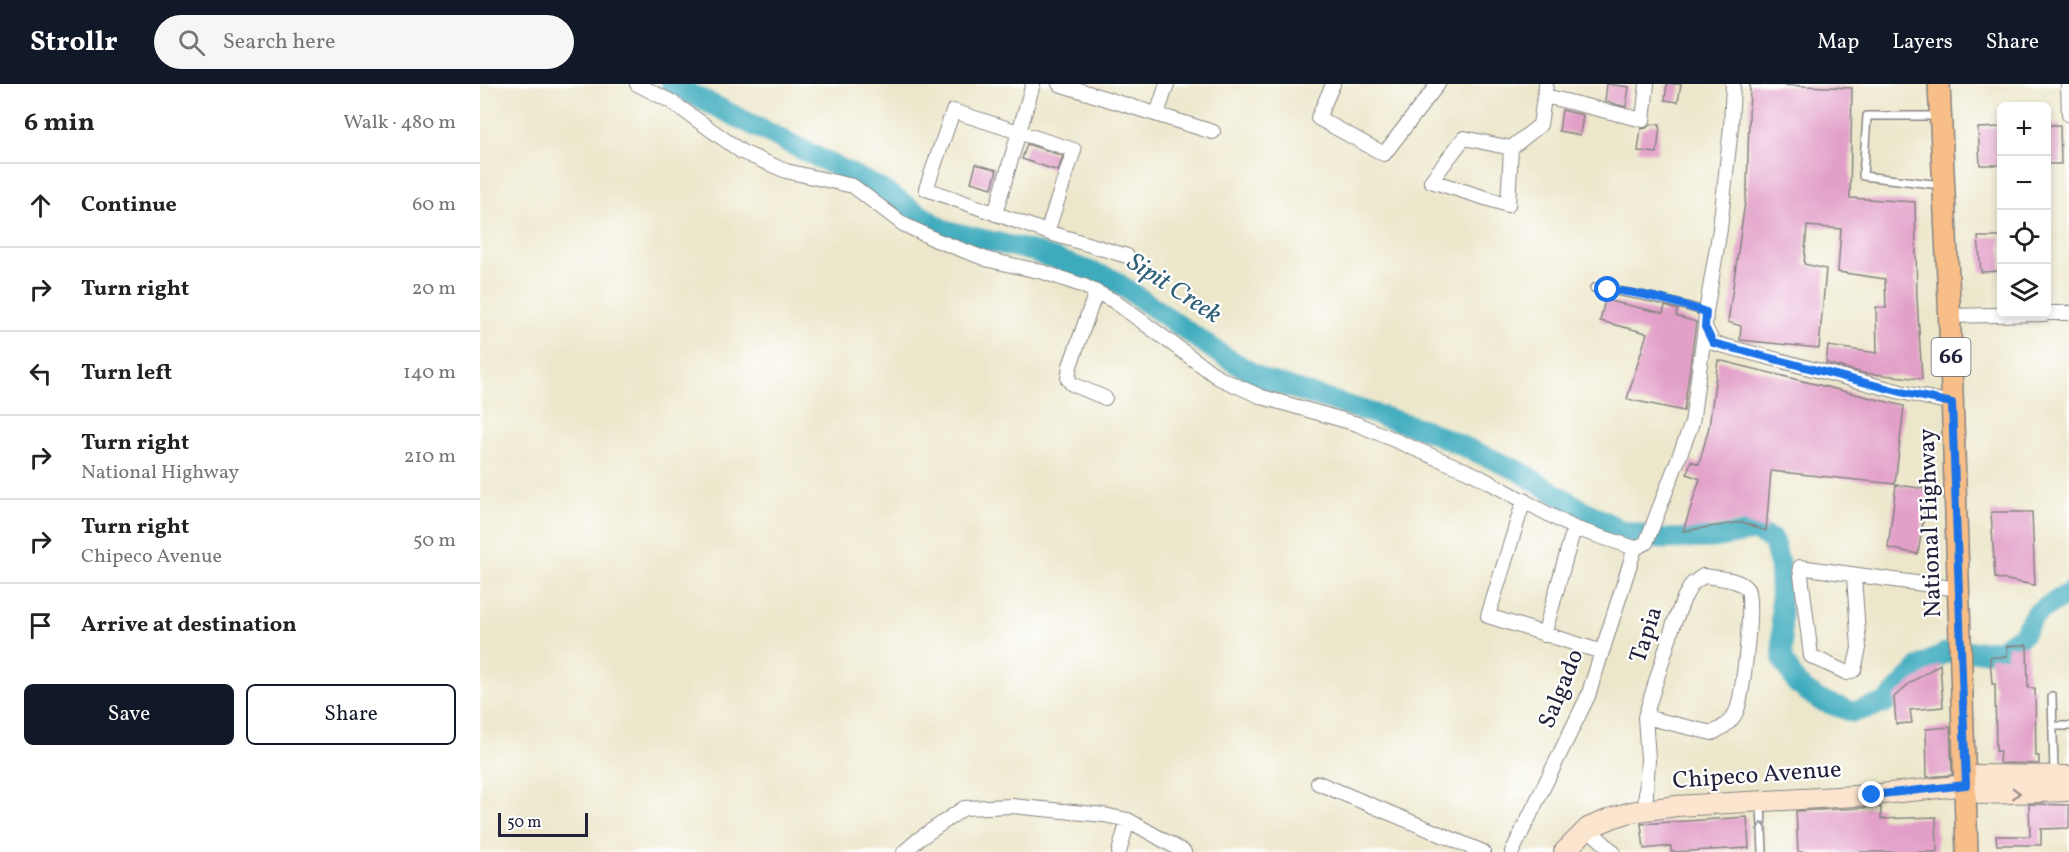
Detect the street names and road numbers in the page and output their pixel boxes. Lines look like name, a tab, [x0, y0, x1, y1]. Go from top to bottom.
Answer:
road number: 66	[1932, 338, 1970, 376]
street label: National Highway	[1911, 428, 1951, 618]
street label: Tapia	[1622, 602, 1672, 668]
street label: Salgado	[1531, 644, 1593, 734]
street label: Chipeco Avenue	[1671, 753, 1843, 799]

